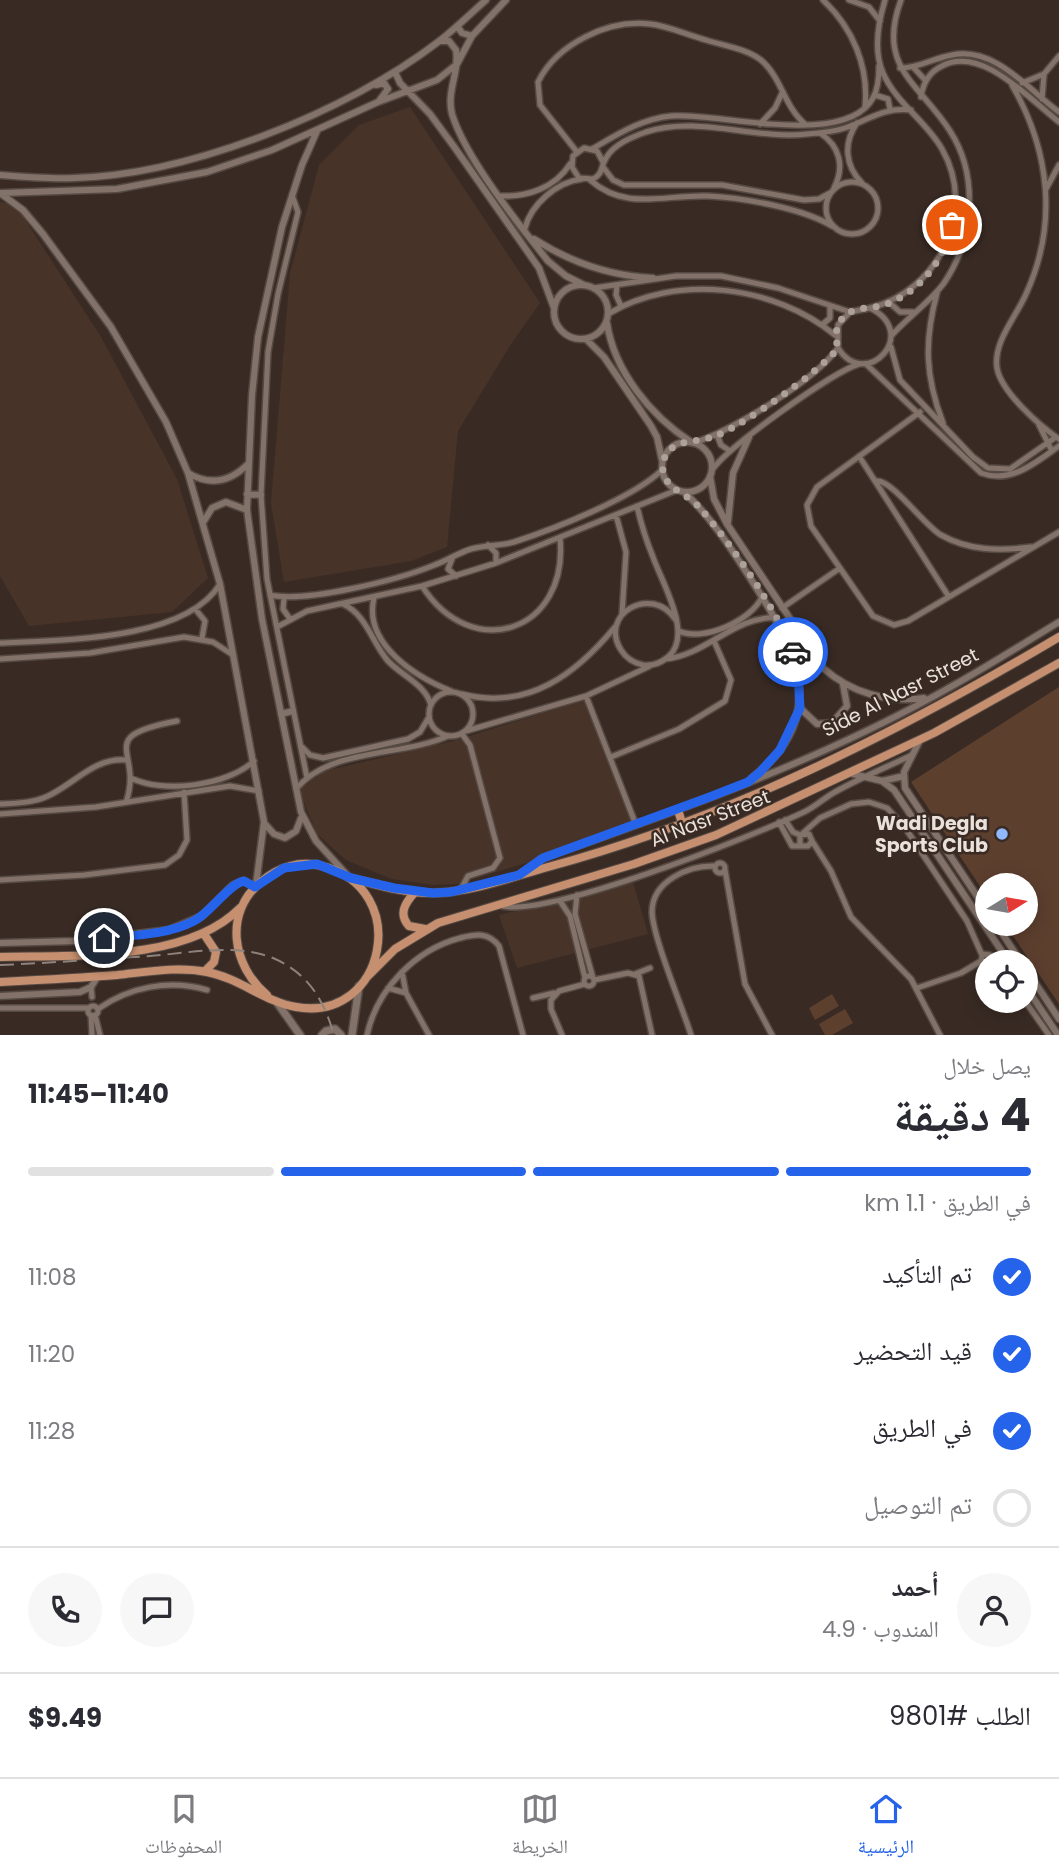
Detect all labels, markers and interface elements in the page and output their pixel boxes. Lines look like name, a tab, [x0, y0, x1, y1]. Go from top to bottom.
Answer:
pin	[922, 195, 982, 255]
icon: bag	[933, 206, 971, 244]
courier	[758, 617, 828, 687]
icon: car	[774, 633, 812, 671]
street label: Side Al Nasr Street	[817, 641, 983, 744]
street label: Al Nasr Street	[646, 783, 774, 854]
place label: Wadi Degla Sports Club	[875, 810, 988, 859]
marker: Wadi Degla Sports Club	[994, 826, 1010, 842]
north arrow	[975, 873, 1038, 936]
map controls	[975, 873, 1038, 1013]
pin	[74, 908, 134, 968]
icon: home	[85, 919, 123, 957]
button: locate	[975, 950, 1038, 1013]
text: يصل خلال	[943, 1050, 1031, 1082]
text: 11:40–11:45	[28, 1076, 169, 1112]
text: 4 دقيقة	[893, 1083, 1031, 1147]
text: في الطريق · 1.1 km	[864, 1187, 1031, 1219]
text: تم التأكيد	[882, 1256, 972, 1292]
icon: check	[993, 1258, 1031, 1296]
text: 11:08	[28, 1261, 77, 1293]
text: قيد التحضير	[854, 1333, 972, 1369]
icon: check	[993, 1335, 1031, 1373]
text: 11:20	[28, 1338, 75, 1370]
text: في الطريق	[872, 1410, 972, 1446]
icon: check	[993, 1412, 1031, 1450]
text: 11:28	[28, 1415, 75, 1447]
text: تم التوصيل	[864, 1487, 972, 1523]
text: أحمد	[891, 1569, 939, 1605]
button: phone	[28, 1573, 102, 1647]
button: chat	[120, 1573, 194, 1647]
button: person	[957, 1573, 1031, 1647]
text: المندوب · 4.9	[822, 1613, 939, 1645]
text: الطلب #9801	[889, 1698, 1031, 1734]
text: $9.49	[28, 1700, 102, 1736]
tab: المحفوظات	[145, 1790, 222, 1865]
tab: الخريطة	[512, 1790, 568, 1865]
tab: الرئيسية	[858, 1790, 914, 1865]

